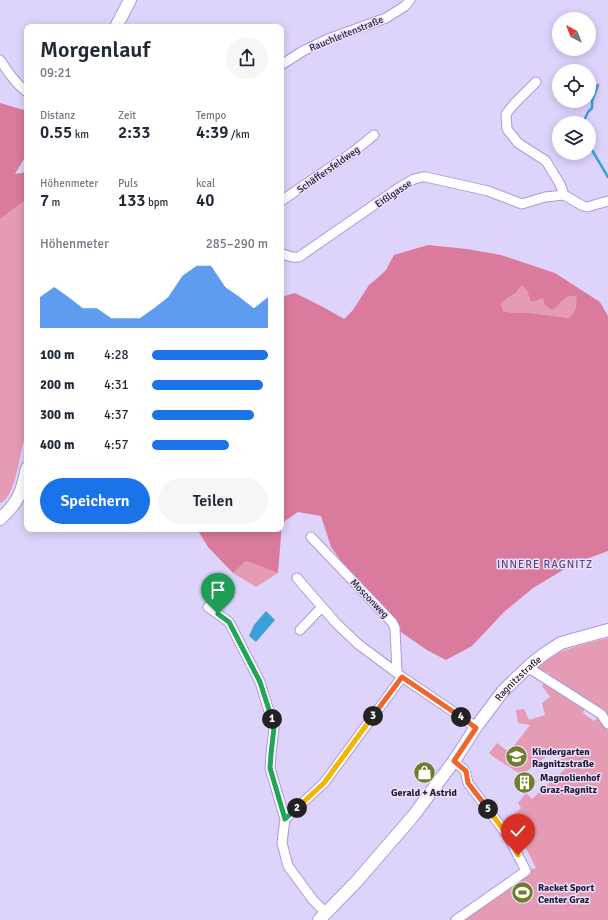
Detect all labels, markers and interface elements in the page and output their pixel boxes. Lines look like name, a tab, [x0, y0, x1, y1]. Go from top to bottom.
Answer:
north arrow	[552, 12, 596, 56]
map controls	[552, 12, 596, 160]
street label: Rauchleitenstraße	[308, 14, 385, 54]
text: Morgenlauf	[40, 36, 150, 63]
button: share	[226, 37, 268, 79]
button: locate	[552, 64, 596, 108]
text: 09:21	[40, 65, 72, 81]
text: Distanz	[40, 109, 75, 122]
text: Zeit	[118, 109, 136, 122]
text: Tempo	[196, 109, 226, 122]
button: layers	[552, 116, 596, 160]
text: 0.55	[40, 122, 72, 143]
text: 2:33	[118, 122, 150, 143]
text: 4:39	[196, 122, 228, 143]
text: km	[72, 128, 89, 141]
text: /km	[228, 128, 250, 141]
street label: Schäffersfeldweg	[295, 144, 362, 196]
text: Höhenmeter	[40, 177, 98, 190]
text: Puls	[118, 177, 138, 190]
text: kcal	[196, 177, 215, 190]
street label: Eißlgasse	[373, 177, 414, 210]
text: 7	[40, 190, 49, 211]
text: 133	[118, 190, 146, 211]
text: 40	[196, 190, 214, 211]
text: m	[49, 196, 60, 209]
text: bpm	[146, 196, 168, 209]
text: Höhenmeter	[40, 236, 109, 252]
text: 285–290 m	[206, 236, 268, 252]
text: 100 m	[40, 347, 74, 363]
text: 4:28	[104, 347, 129, 363]
text: 200 m	[40, 377, 74, 393]
text: 4:31	[104, 377, 129, 393]
text: 300 m	[40, 407, 74, 423]
text: 4:37	[104, 407, 129, 423]
text: 400 m	[40, 437, 74, 453]
text: 4:57	[104, 437, 129, 453]
button: Speichern	[40, 478, 150, 524]
button: Teilen	[158, 478, 268, 524]
district label: INNERE RAGNITZ	[497, 558, 593, 571]
pin	[201, 573, 235, 614]
street label: Mosconweg	[348, 576, 391, 621]
icon: arrive	[207, 579, 229, 601]
street label: Ragnitzstraße	[493, 653, 544, 704]
pin: 3	[363, 706, 383, 726]
pin: 4	[451, 707, 471, 727]
pin: 1	[262, 709, 282, 729]
text: 3	[370, 709, 376, 722]
text: 4	[458, 710, 464, 723]
text: 1	[269, 712, 275, 725]
school or university icon: Kindergarten Ragnitzstraße	[504, 744, 530, 770]
place label: Kindergarten Ragnitzstraße	[532, 746, 594, 770]
shop icon: Gerald + Astrid	[411, 759, 437, 785]
building icon: Magnolienhof Graz-Ragnitz	[512, 770, 538, 796]
place label: Magnolienhof Graz-Ragnitz	[540, 772, 602, 796]
place label: Gerald + Astrid	[391, 787, 458, 799]
pin: 2	[287, 798, 307, 818]
pin: 5	[478, 799, 498, 819]
text: 2	[294, 801, 300, 814]
text: 5	[485, 802, 491, 815]
pin	[501, 814, 535, 855]
icon: check	[507, 820, 529, 842]
sports icon: Racket Sport Center Graz	[509, 880, 535, 906]
place label: Racket Sport Center Graz	[538, 882, 594, 906]

